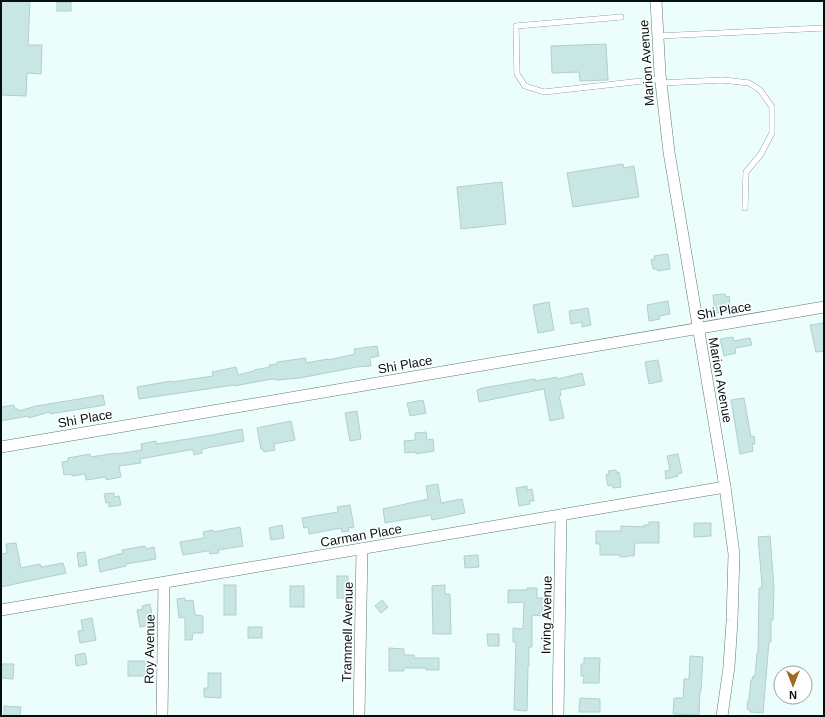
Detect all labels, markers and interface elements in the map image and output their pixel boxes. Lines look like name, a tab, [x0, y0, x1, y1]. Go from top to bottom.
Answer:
street label: Marion Avenue	[636, 19, 657, 107]
street label: Shi Place	[696, 298, 752, 323]
street label: Marion Avenue	[706, 336, 735, 424]
street label: Shi Place	[377, 352, 433, 377]
street label: Shi Place	[57, 406, 113, 431]
street label: Carman Place	[319, 521, 403, 550]
street label: Irving Avenue	[538, 576, 555, 654]
street label: Trammell Avenue	[339, 582, 356, 682]
street label: Roy Avenue	[141, 614, 158, 684]
north arrow	[773, 665, 813, 705]
text: N	[789, 689, 797, 701]

